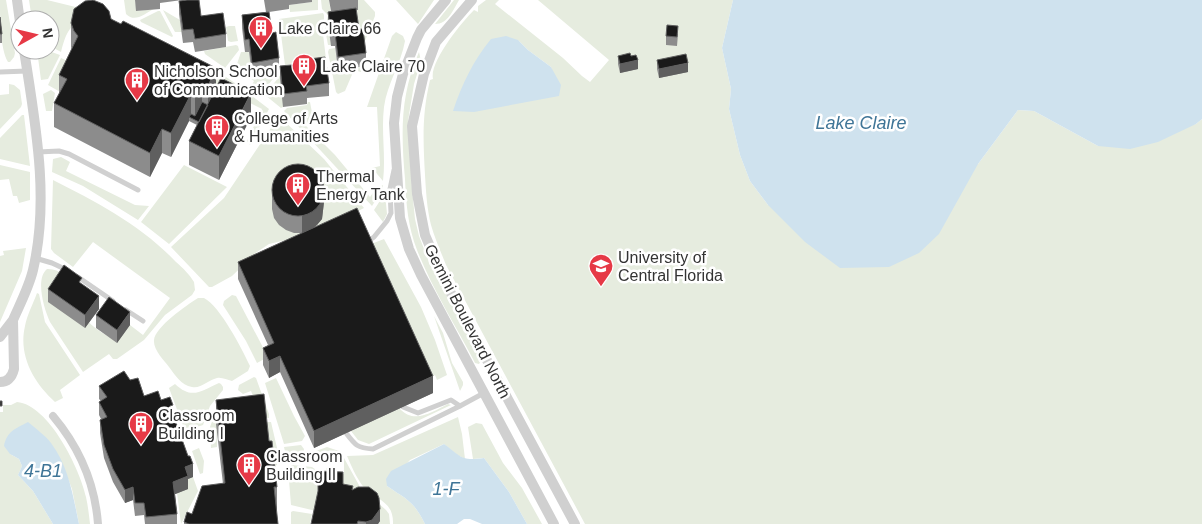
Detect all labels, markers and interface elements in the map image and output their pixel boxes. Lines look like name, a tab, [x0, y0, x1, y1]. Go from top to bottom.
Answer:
north arrow	[10, 10, 60, 60]
building icon: Lake Claire 66	[248, 15, 274, 49]
place label: Lake Claire 66	[278, 20, 381, 37]
text: N	[39, 27, 57, 39]
building icon: Lake Claire 70	[291, 53, 317, 87]
place label: Lake Claire 70	[322, 58, 425, 75]
place label: Nicholson School of Communication	[154, 63, 283, 98]
building icon: Nicholson School of Communication	[124, 67, 150, 101]
place label: College of Arts & Humanities	[234, 110, 338, 145]
water label: Lake Claire	[815, 113, 907, 133]
building icon: College of Arts & Humanities	[204, 114, 230, 148]
place label: Thermal Energy Tank	[316, 168, 406, 203]
building icon: Thermal Energy Tank	[285, 172, 311, 206]
street label: Gemini Boulevard North	[421, 241, 514, 401]
place label: University of Central Florida	[618, 249, 723, 284]
school or university icon: University of Central Florida	[588, 253, 614, 287]
place label: Classroom Building I	[158, 407, 234, 442]
building icon: Classroom Building I	[128, 411, 154, 445]
place label: Classroom Building II	[266, 448, 342, 483]
building icon: Classroom Building II	[236, 452, 262, 486]
water label: 4-B1	[24, 461, 62, 481]
water label: 1-F	[433, 479, 461, 499]

